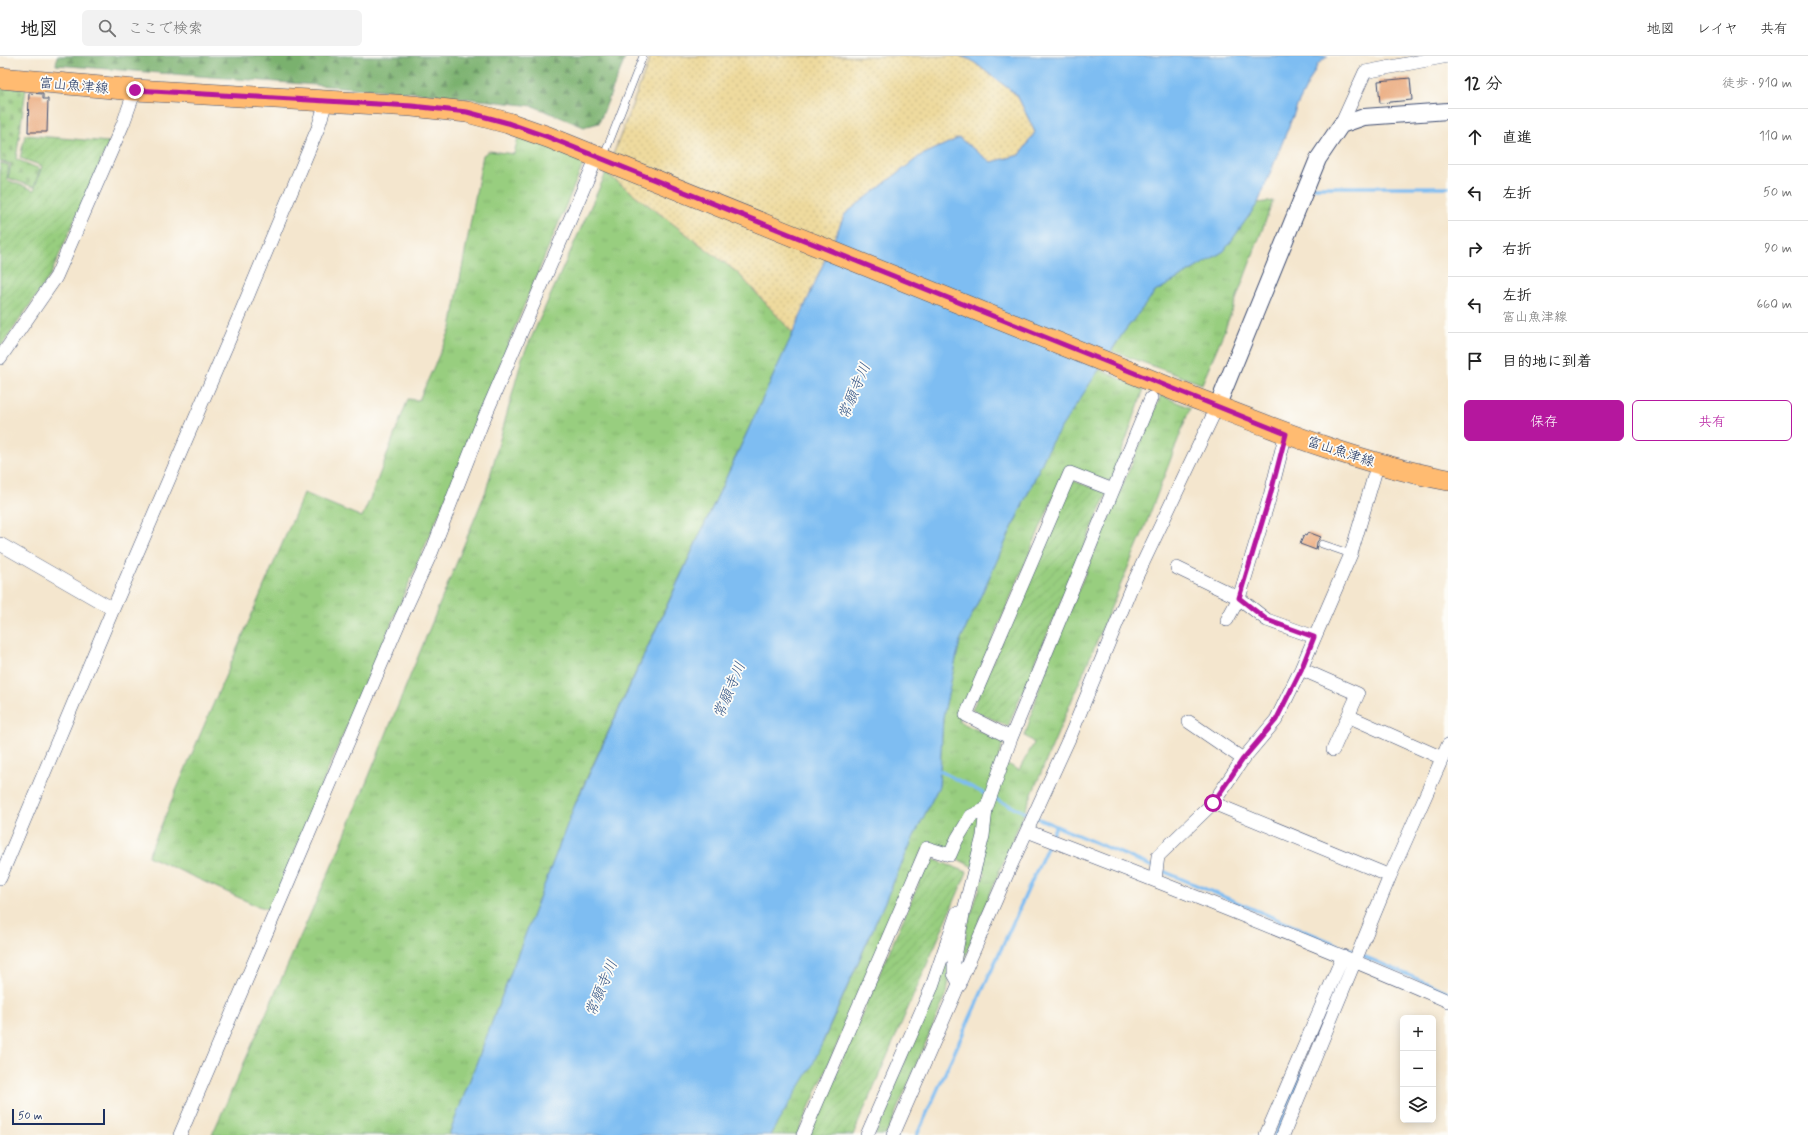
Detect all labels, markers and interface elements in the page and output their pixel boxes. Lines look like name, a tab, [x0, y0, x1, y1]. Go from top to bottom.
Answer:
search box	[82, 10, 362, 46]
text: 地図	[20, 17, 58, 42]
icon: search	[96, 17, 118, 39]
text: ここで検索	[128, 19, 203, 39]
text: 地図	[1647, 20, 1675, 38]
text: レイヤ	[1697, 20, 1738, 38]
text: 共有	[1760, 20, 1788, 38]
text: 12 分	[1464, 73, 1502, 95]
street label: 富山魚津線	[38, 74, 110, 98]
text: 徒歩 · 910 m	[1722, 75, 1792, 92]
route end	[126, 81, 144, 99]
icon: ahead	[1464, 126, 1486, 148]
text: 直進	[1502, 128, 1532, 148]
text: 110 m	[1759, 128, 1792, 145]
icon: left	[1464, 182, 1486, 204]
text: 左折	[1502, 184, 1532, 204]
text: 50 m	[1763, 184, 1792, 201]
icon: right	[1464, 238, 1486, 260]
text: 右折	[1502, 240, 1532, 260]
text: 90 m	[1764, 240, 1792, 257]
text: 左折	[1502, 286, 1532, 306]
icon: left	[1464, 294, 1486, 316]
text: 660 m	[1756, 296, 1792, 313]
text: 富山魚津線	[1502, 309, 1567, 326]
icon: arrive	[1464, 350, 1486, 372]
text: 目的地に到着	[1502, 352, 1592, 372]
water label: 常願寺川	[834, 360, 876, 423]
button: 保存	[1464, 400, 1624, 441]
button: 共有	[1632, 400, 1792, 441]
street label: 富山魚津線	[1305, 433, 1377, 471]
water label: 常願寺川	[709, 659, 751, 722]
route start	[1204, 794, 1222, 812]
water label: 常願寺川	[581, 957, 623, 1020]
map controls	[1400, 1015, 1436, 1123]
button: +	[1400, 1015, 1436, 1051]
button: −	[1400, 1051, 1436, 1087]
button: layers	[1400, 1087, 1436, 1123]
scale bar	[12, 1107, 105, 1126]
text: 50 m	[18, 1109, 43, 1123]

